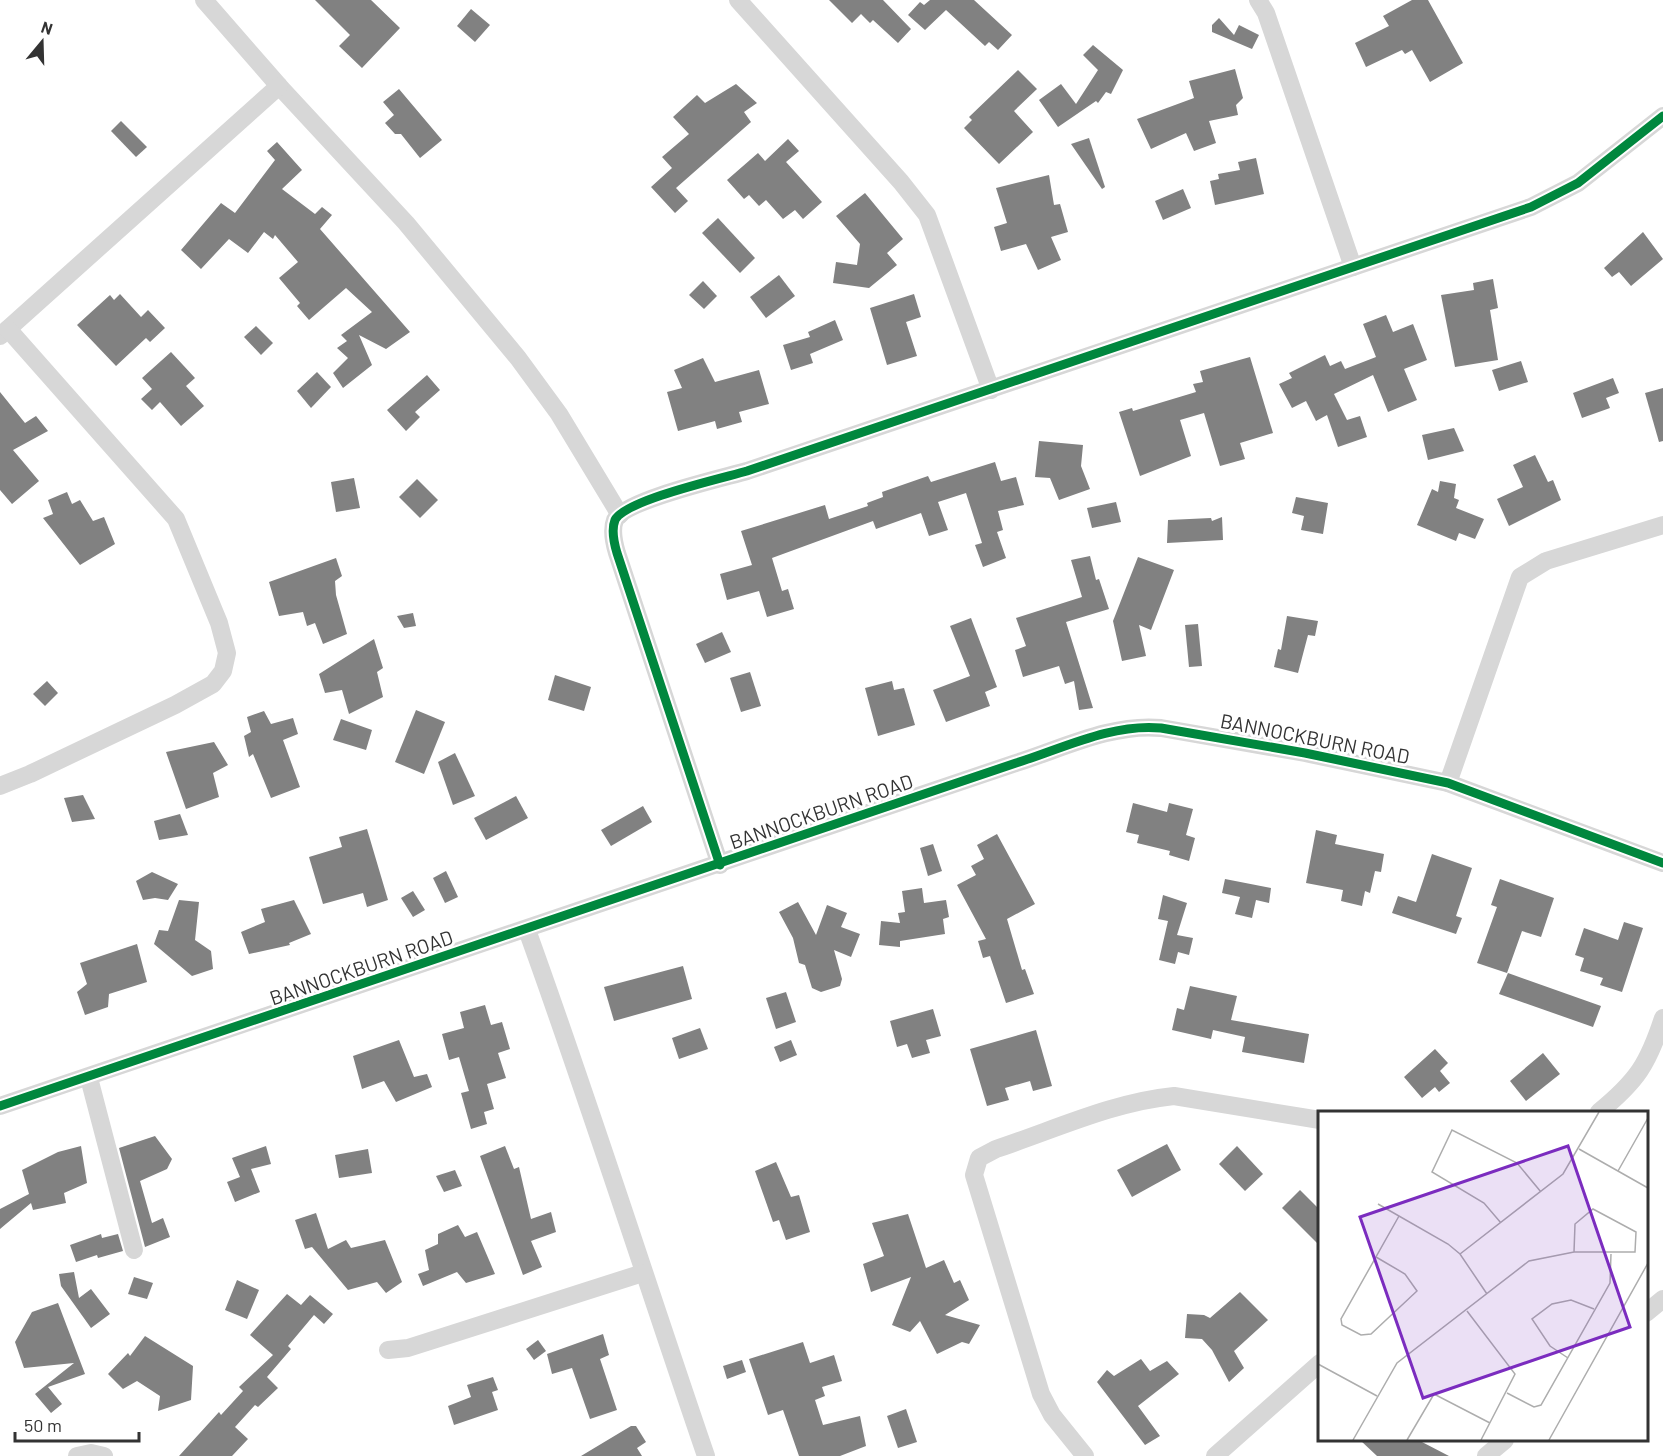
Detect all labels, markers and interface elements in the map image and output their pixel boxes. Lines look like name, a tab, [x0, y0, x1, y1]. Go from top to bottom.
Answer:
north arrow	[12, 12, 72, 72]
text: N	[39, 17, 55, 38]
street label: BANNOCKBURN ROAD	[1218, 708, 1412, 768]
street label: BANNOCKBURN ROAD	[726, 768, 916, 854]
street label: BANNOCKBURN ROAD	[266, 924, 456, 1010]
inset map	[1318, 1111, 1648, 1441]
scale bar	[15, 1405, 140, 1443]
text: 50 m	[24, 1414, 62, 1436]

